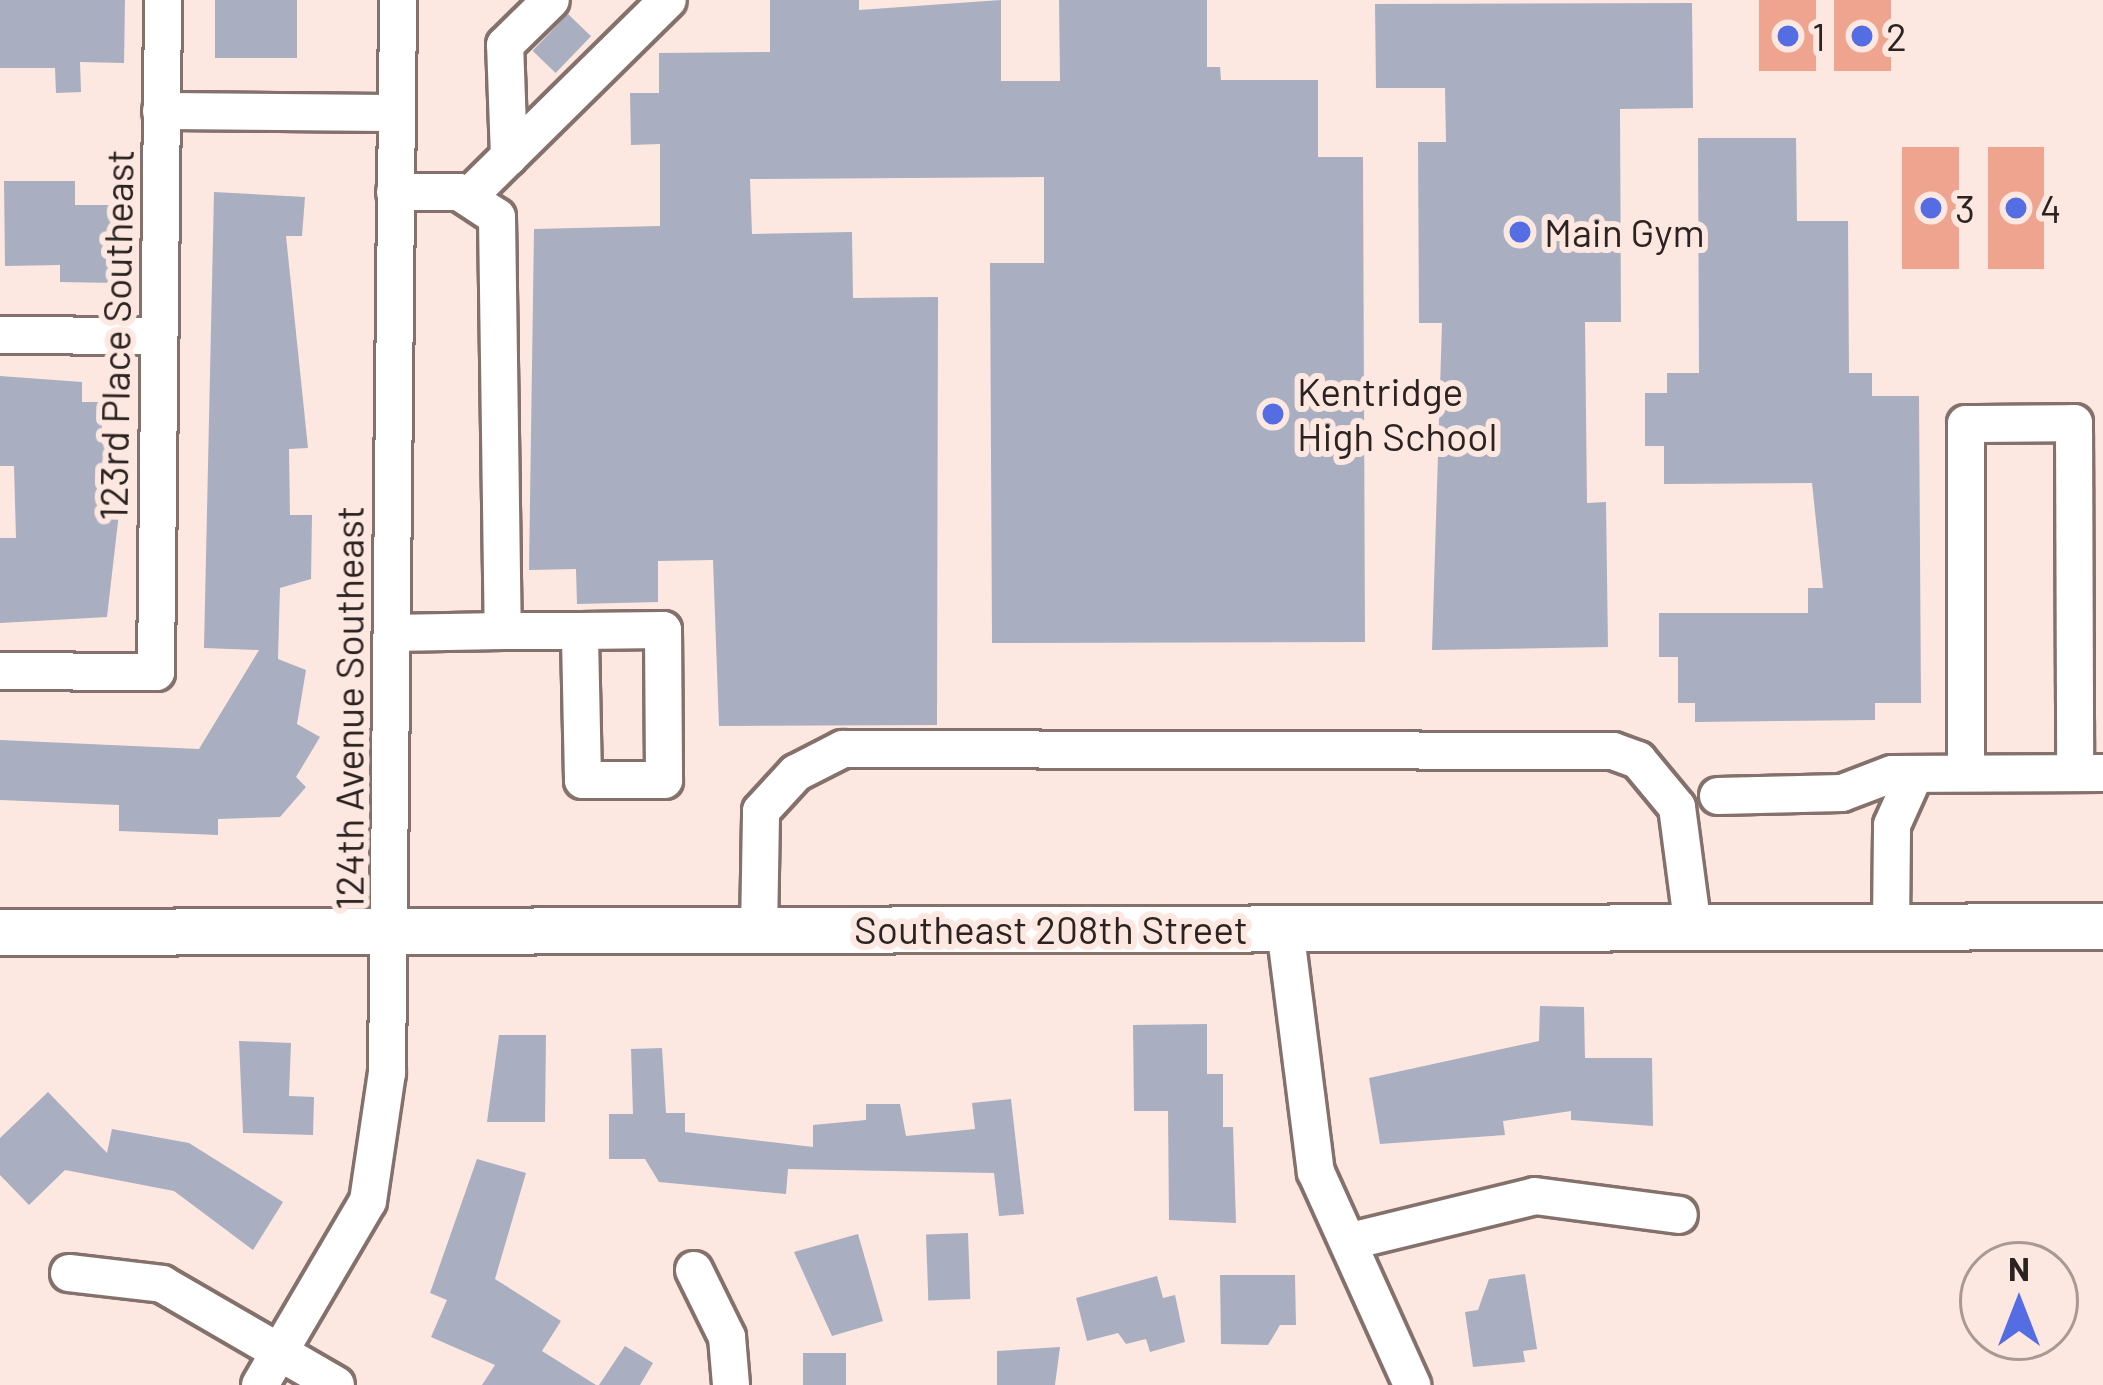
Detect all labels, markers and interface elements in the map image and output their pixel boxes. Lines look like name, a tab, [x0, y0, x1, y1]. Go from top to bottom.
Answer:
place label: 1	[1812, 13, 1826, 59]
place label: 2	[1886, 13, 1907, 59]
marker: 1	[1775, 23, 1801, 49]
marker: 2	[1849, 23, 1875, 49]
street label: 123rd Place Southeast	[89, 149, 143, 521]
place label: 3	[1955, 185, 1975, 231]
place label: 4	[2040, 185, 2061, 231]
marker: 3	[1918, 195, 1944, 221]
marker: 4	[2003, 195, 2029, 221]
place label: Main Gym	[1544, 209, 1705, 255]
marker: Main Gym	[1507, 219, 1533, 245]
place label: Kentridge High School	[1297, 369, 1497, 460]
marker: Kentridge High School	[1260, 401, 1286, 427]
street label: 124th Avenue Southeast	[326, 506, 372, 910]
street label: Southeast 208th Street	[854, 906, 1248, 952]
north arrow	[1959, 1241, 2079, 1361]
text: N	[2008, 1248, 2030, 1288]

